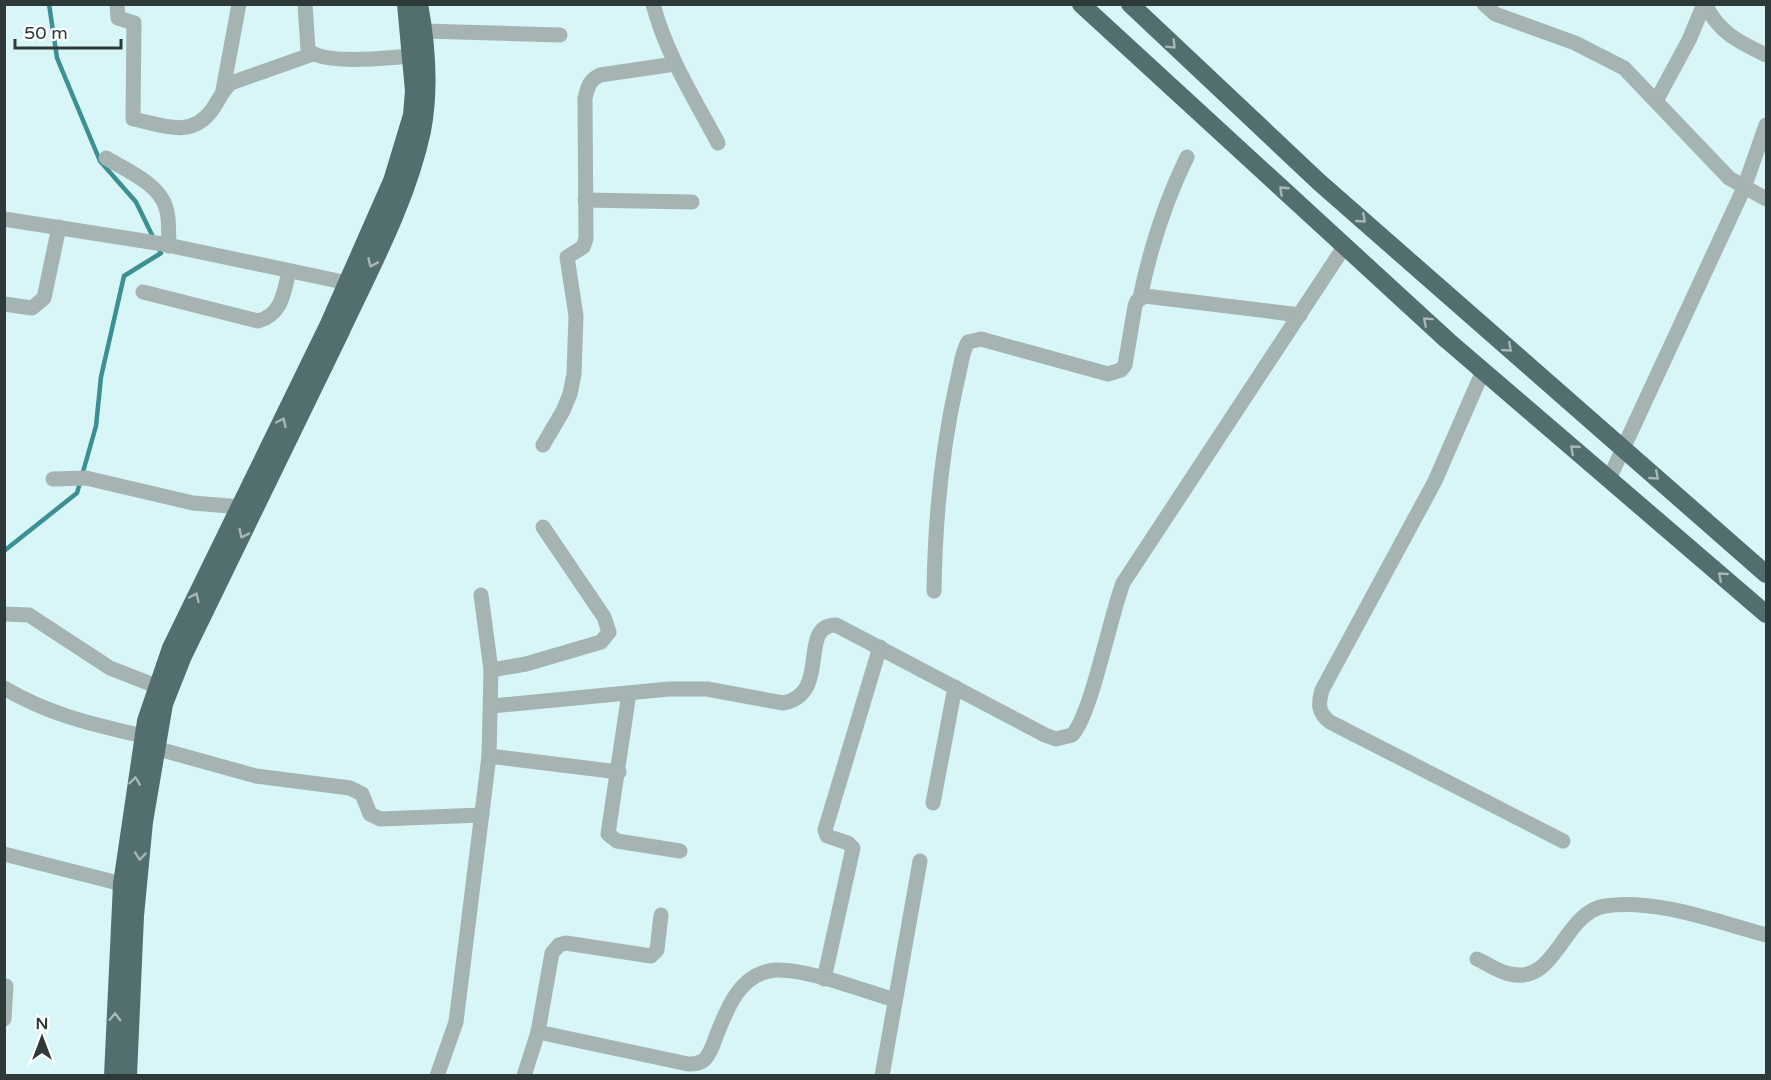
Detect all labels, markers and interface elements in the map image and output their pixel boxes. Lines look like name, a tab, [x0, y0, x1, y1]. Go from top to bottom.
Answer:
scale bar	[15, 12, 122, 50]
text: 50 m	[24, 22, 68, 44]
one-way arrow	[1165, 38, 1176, 48]
one-way arrow	[1279, 186, 1289, 197]
one-way arrow	[1355, 212, 1366, 223]
one-way arrow	[368, 257, 380, 268]
one-way arrow	[1423, 317, 1433, 328]
one-way arrow	[1502, 341, 1512, 352]
one-way arrow	[274, 417, 286, 428]
one-way arrow	[1570, 445, 1581, 456]
one-way arrow	[1648, 469, 1659, 480]
one-way arrow	[238, 527, 250, 538]
one-way arrow	[1718, 572, 1729, 583]
one-way arrow	[188, 592, 200, 603]
one-way arrow	[129, 777, 141, 786]
one-way arrow	[134, 852, 147, 861]
north arrow	[12, 1008, 72, 1068]
one-way arrow	[108, 1013, 121, 1022]
text: N	[36, 1014, 48, 1034]

